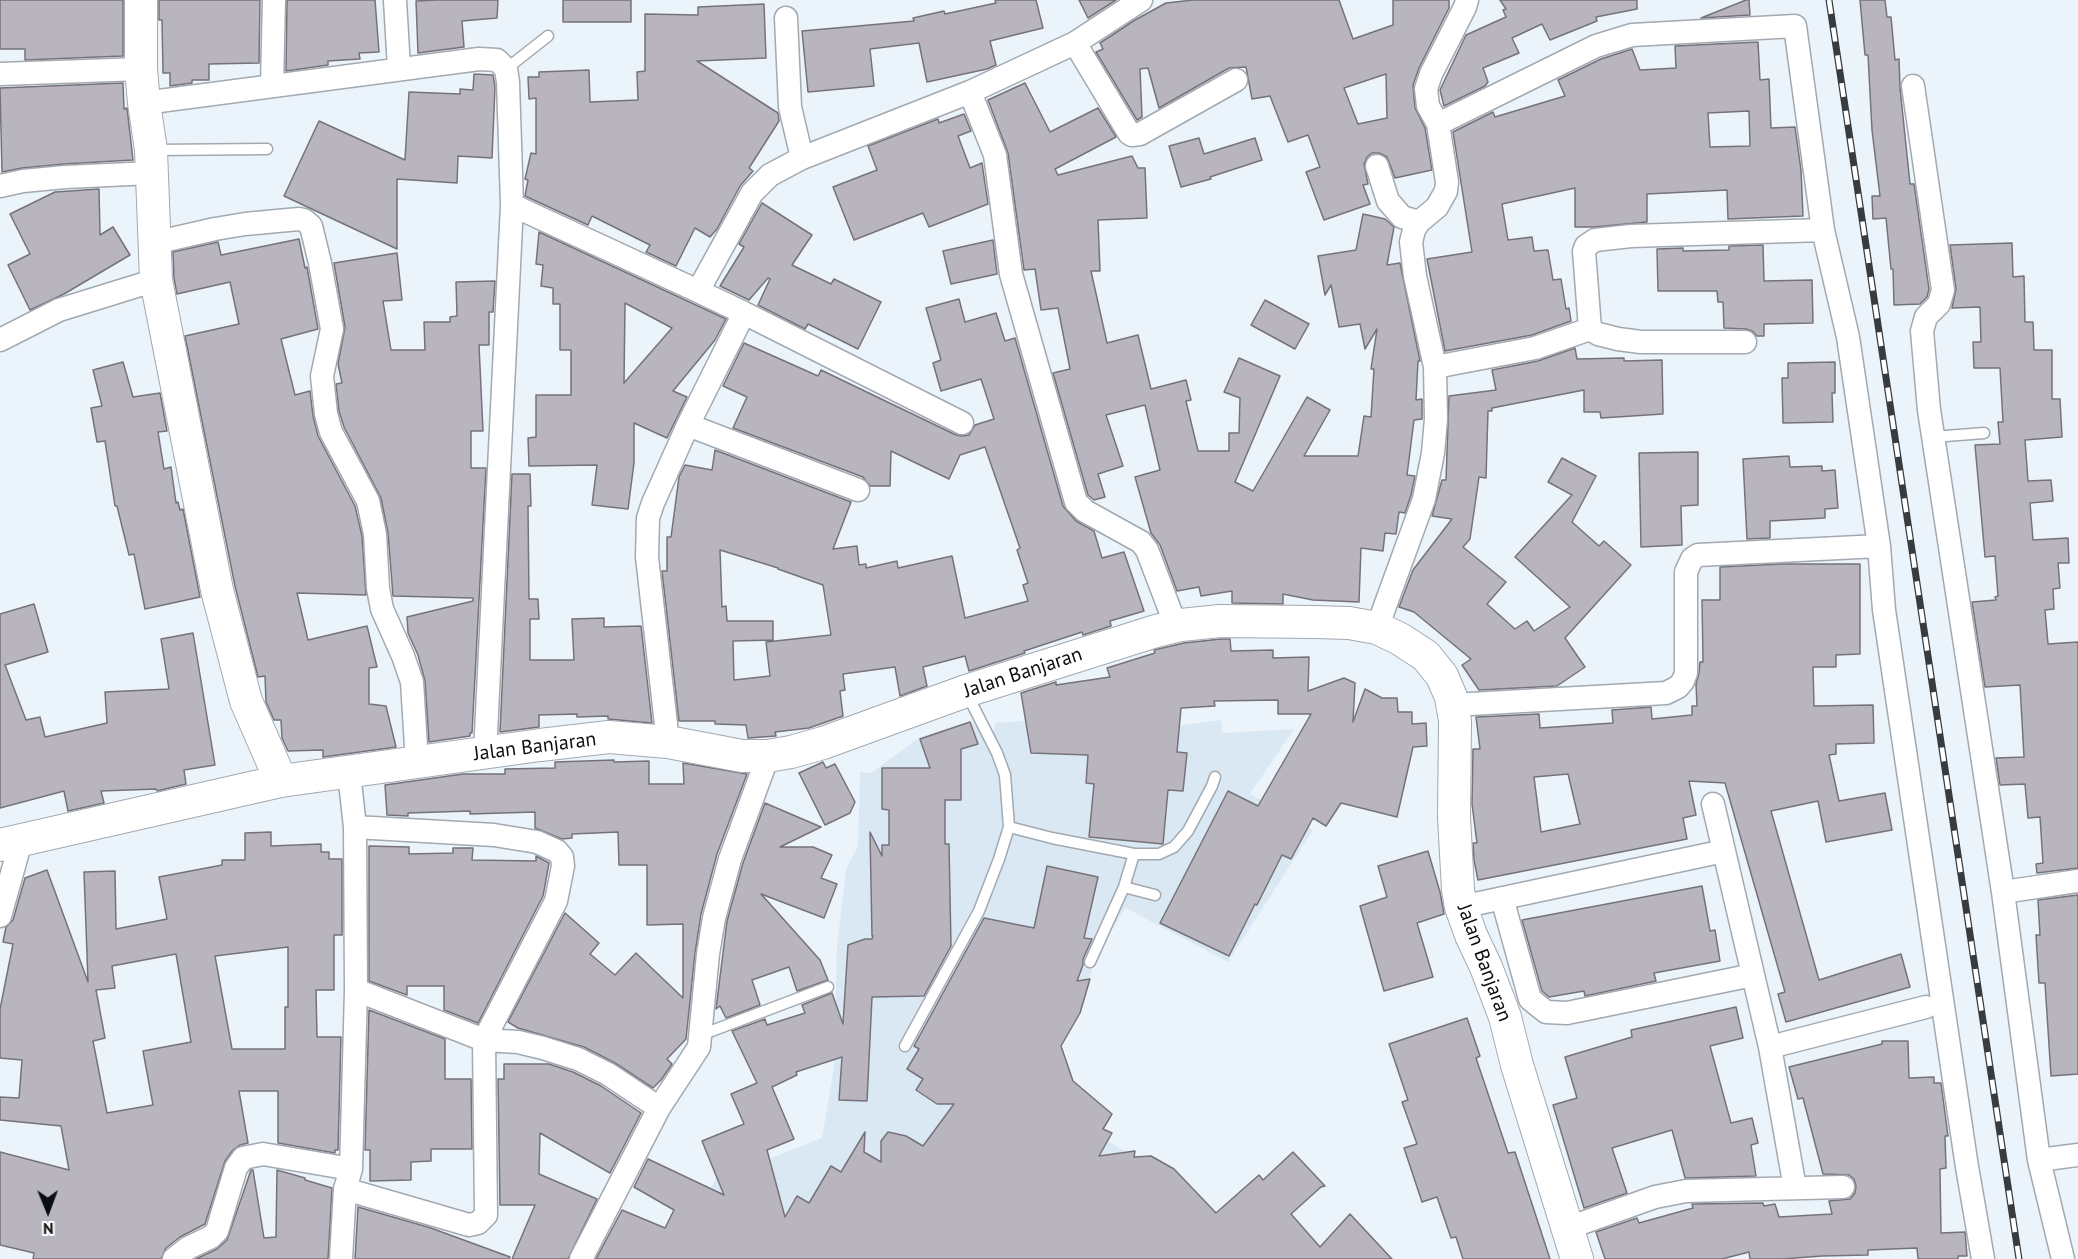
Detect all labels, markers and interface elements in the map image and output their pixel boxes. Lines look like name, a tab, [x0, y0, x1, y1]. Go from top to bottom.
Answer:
street label: Jalan Banjaran	[961, 643, 1085, 703]
street label: Jalan Banjaran	[472, 728, 598, 766]
street label: Jalan Banjaran	[1452, 901, 1516, 1025]
north arrow	[18, 1181, 78, 1241]
text: N	[43, 1219, 54, 1239]

